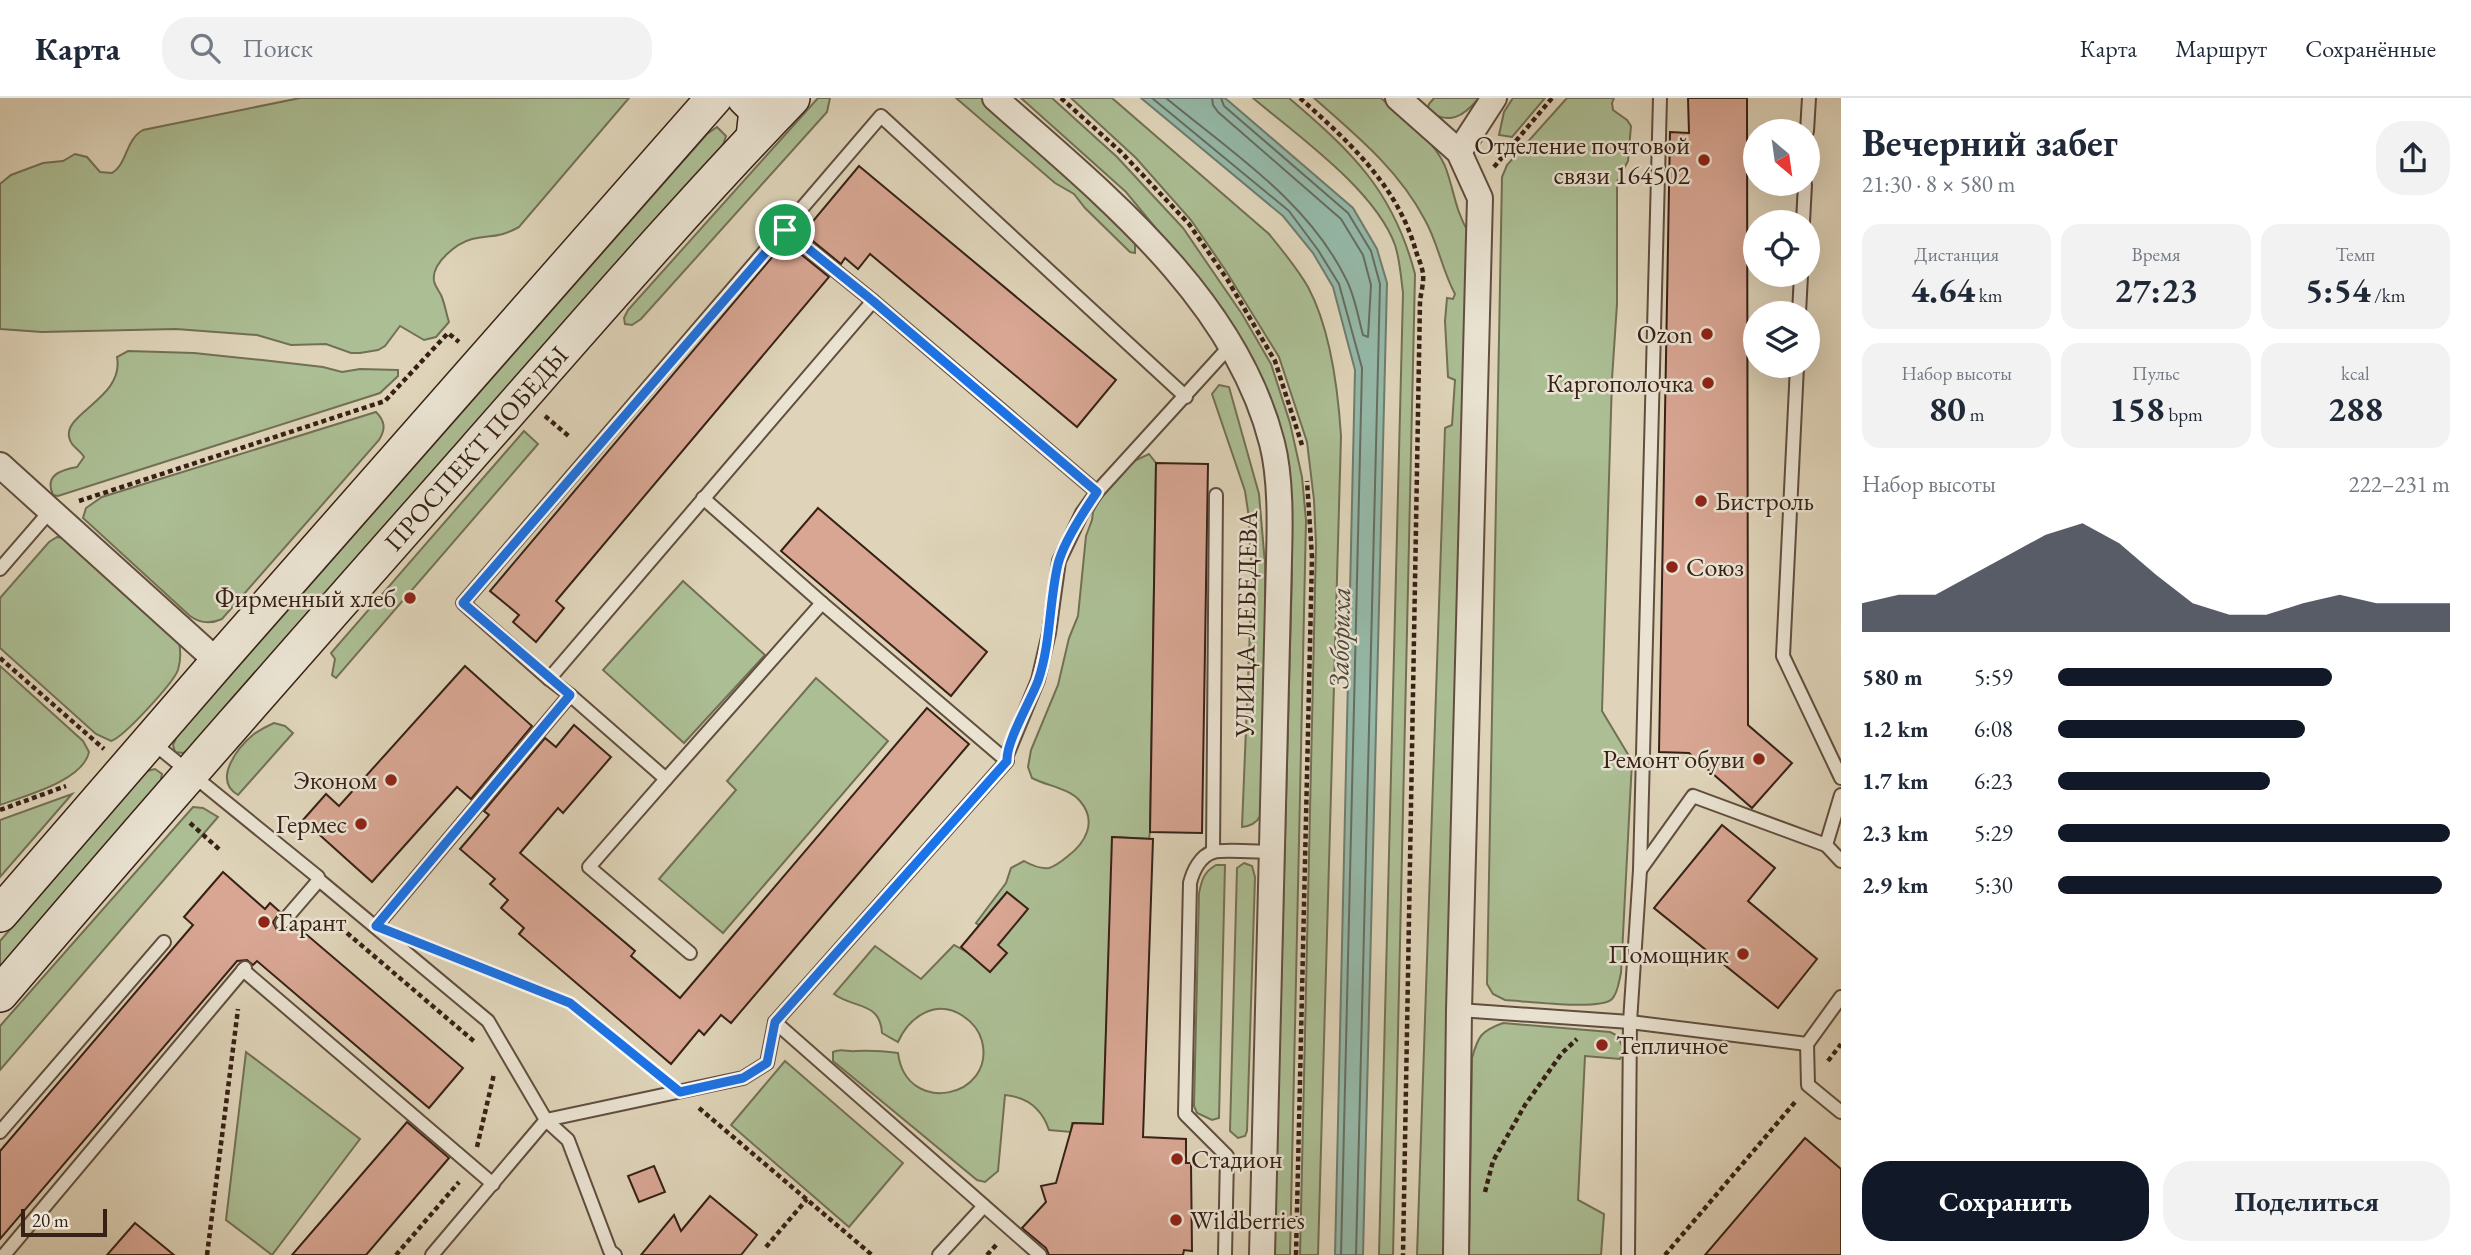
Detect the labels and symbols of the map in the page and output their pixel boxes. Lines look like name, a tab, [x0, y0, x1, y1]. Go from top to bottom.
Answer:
north arrow	[1743, 119, 1820, 196]
place label: Отделение почтовой связи 164502	[1474, 128, 1691, 192]
marker: Отделение почтовой связи 164502	[1696, 152, 1712, 168]
pin	[755, 200, 815, 260]
place label: Ozon	[1637, 317, 1693, 351]
marker: Ozon	[1699, 326, 1715, 342]
street label: ПРОСПЕКТ ПОБЕДЫ	[376, 338, 576, 558]
place label: Каргополочка	[1546, 366, 1695, 400]
marker: Каргополочка	[1700, 375, 1716, 391]
place label: Бистроль	[1715, 484, 1814, 518]
marker: Бистроль	[1693, 493, 1709, 509]
street label: УЛИЦА ЛЕБЕДЕВА	[1227, 509, 1265, 739]
place label: Союз	[1686, 550, 1744, 584]
marker: Союз	[1664, 559, 1680, 575]
place label: Фирменный хлеб	[215, 581, 396, 615]
water label: Забориха	[1320, 587, 1358, 689]
marker: Фирменный хлеб	[402, 590, 418, 606]
place label: Ремонт обуви	[1603, 742, 1745, 776]
marker: Ремонт обуви	[1751, 751, 1767, 767]
place label: Эконом	[293, 763, 377, 797]
marker: Эконом	[383, 772, 399, 788]
place label: Гермес	[276, 807, 347, 841]
marker: Гермес	[353, 816, 369, 832]
place label: Гарант	[278, 905, 347, 939]
marker: Гарант	[256, 914, 272, 930]
place label: Помощник	[1608, 937, 1730, 971]
marker: Помощник	[1735, 946, 1751, 962]
place label: Тепличное	[1616, 1028, 1728, 1062]
marker: Тепличное	[1594, 1037, 1610, 1053]
place label: Стадион	[1191, 1142, 1282, 1176]
marker: Стадион	[1169, 1151, 1185, 1167]
place label: Wildberries	[1190, 1203, 1305, 1237]
scale bar	[21, 1206, 107, 1238]
marker: Wildberries	[1168, 1212, 1184, 1228]

